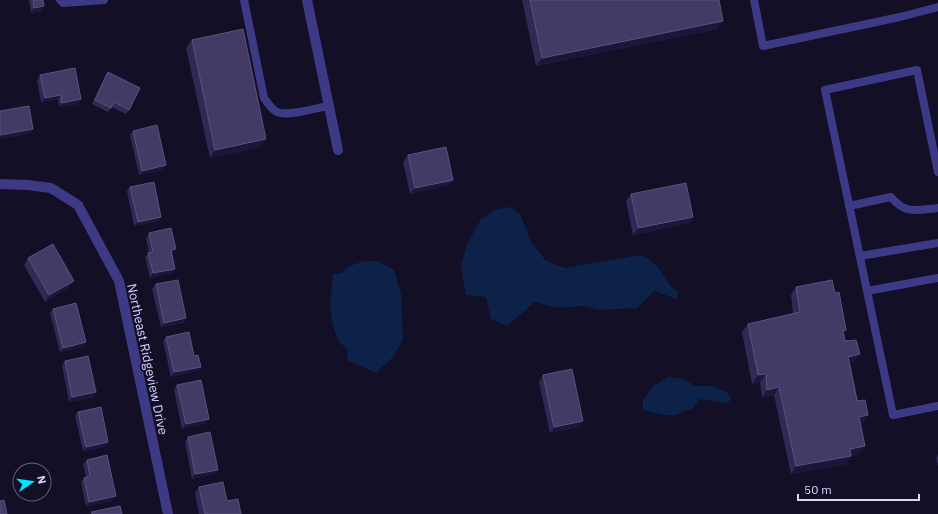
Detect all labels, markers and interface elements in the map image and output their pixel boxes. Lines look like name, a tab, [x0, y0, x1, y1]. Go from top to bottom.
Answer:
street label: Northeast Ridgeview Drive	[123, 282, 172, 436]
north arrow	[12, 462, 52, 502]
text: N	[34, 474, 49, 485]
scale bar	[798, 476, 919, 502]
text: 50 m	[804, 482, 832, 497]

